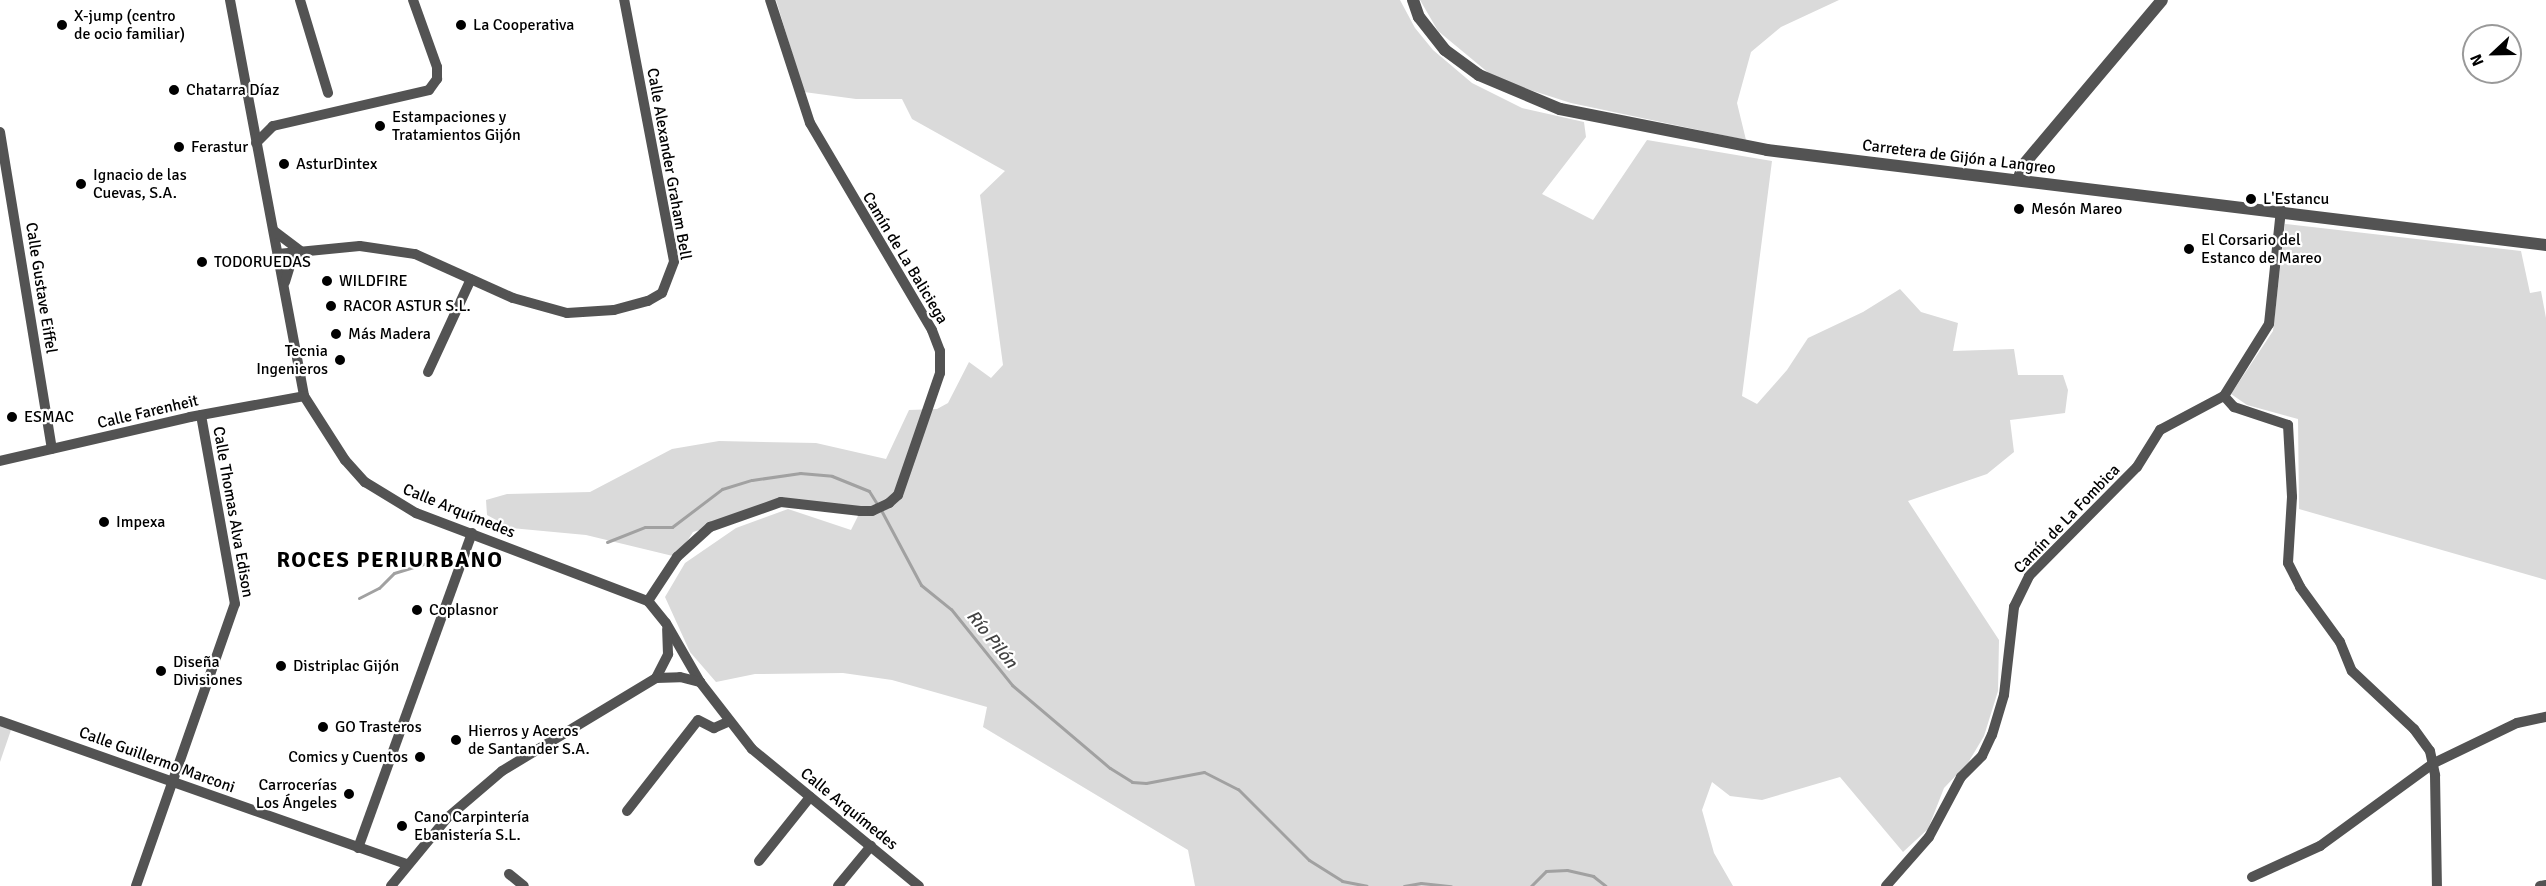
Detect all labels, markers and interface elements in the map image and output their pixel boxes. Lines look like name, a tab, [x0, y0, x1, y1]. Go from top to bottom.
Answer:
place label: X-jump (centro de ocio familiar)	[74, 6, 185, 44]
place label: La Cooperativa	[473, 15, 574, 35]
marker: X-jump (centro de ocio familiar)	[55, 18, 69, 32]
marker: La Cooperativa	[454, 18, 468, 32]
north arrow	[2462, 24, 2522, 84]
text: N	[2466, 51, 2489, 69]
street label: Calle Alexander Graham Bell	[643, 67, 695, 261]
place label: Chatarra Díaz	[186, 80, 279, 100]
marker: Chatarra Díaz	[167, 83, 181, 97]
place label: Estampaciones y Tratamientos Gijón	[392, 107, 521, 145]
marker: Estampaciones y Tratamientos Gijón	[373, 119, 387, 133]
street label: Carretera de Gijón a Langreo	[1861, 136, 2057, 178]
place label: Ferastur	[191, 137, 248, 157]
marker: Ferastur	[172, 140, 186, 154]
place label: AsturDintex	[296, 154, 377, 174]
marker: AsturDintex	[277, 157, 291, 171]
place label: Ignacio de las Cuevas, S.A.	[93, 165, 187, 203]
marker: Ignacio de las Cuevas, S.A.	[74, 177, 88, 191]
street label: Camín de La Baliciega	[858, 189, 952, 327]
place label: L'Estancu	[2263, 189, 2329, 209]
marker: L'Estancu	[2244, 192, 2258, 206]
place label: Mesón Mareo	[2031, 199, 2122, 219]
marker: Mesón Mareo	[2012, 202, 2026, 216]
street label: Calle Gustave Eiffel	[21, 221, 61, 355]
place label: El Corsario del Estanco de Mareo	[2201, 230, 2322, 268]
marker: El Corsario del Estanco de Mareo	[2182, 242, 2196, 256]
place label: TODORUEDAS	[214, 252, 311, 272]
marker: TODORUEDAS	[195, 255, 209, 269]
place label: WILDFIRE	[339, 271, 408, 291]
marker: WILDFIRE	[320, 274, 334, 288]
place label: RACOR ASTUR S.L.	[343, 296, 471, 316]
marker: RACOR ASTUR S.L.	[324, 299, 338, 313]
place label: Más Madera	[348, 324, 431, 344]
marker: Más Madera	[329, 327, 343, 341]
place label: Tecnia Ingenieros	[256, 341, 328, 379]
marker: Tecnia Ingenieros	[333, 353, 347, 367]
street label: Calle Farenheit	[96, 391, 200, 433]
place label: ESMAC	[24, 407, 74, 427]
marker: ESMAC	[5, 410, 19, 424]
street label: Calle Thomas Alva Edison	[209, 425, 257, 599]
street label: Camín de La Fombica	[2010, 460, 2124, 578]
street label: Calle Arquímedes	[400, 480, 518, 542]
place label: Impexa	[116, 512, 165, 532]
marker: Impexa	[97, 515, 111, 529]
district label: ROCES PERIURBANO	[277, 547, 503, 573]
place label: Coplasnor	[429, 600, 498, 620]
marker: Coplasnor	[410, 603, 424, 617]
water label: Río Pilón	[962, 606, 1022, 672]
place label: Diseña Divisiones	[173, 652, 242, 690]
place label: Distriplac Gijón	[293, 656, 399, 676]
marker: Distriplac Gijón	[274, 659, 288, 673]
marker: Diseña Divisiones	[154, 664, 168, 678]
place label: GO Trasteros	[335, 717, 422, 737]
marker: GO Trasteros	[316, 720, 330, 734]
place label: Hierros y Aceros de Santander S.A.	[468, 721, 590, 759]
street label: Calle Guillermo Marconi	[76, 723, 238, 797]
marker: Hierros y Aceros de Santander S.A.	[449, 733, 463, 747]
place label: Comics y Cuentos	[288, 747, 408, 767]
marker: Comics y Cuentos	[413, 750, 427, 764]
street label: Calle Arquímedes	[797, 764, 901, 854]
place label: Carrocerías Los Ángeles	[256, 775, 337, 813]
marker: Carrocerías Los Ángeles	[342, 787, 356, 801]
place label: Cano Carpintería Ebanistería S.L.	[414, 807, 529, 845]
marker: Cano Carpintería Ebanistería S.L.	[395, 819, 409, 833]

